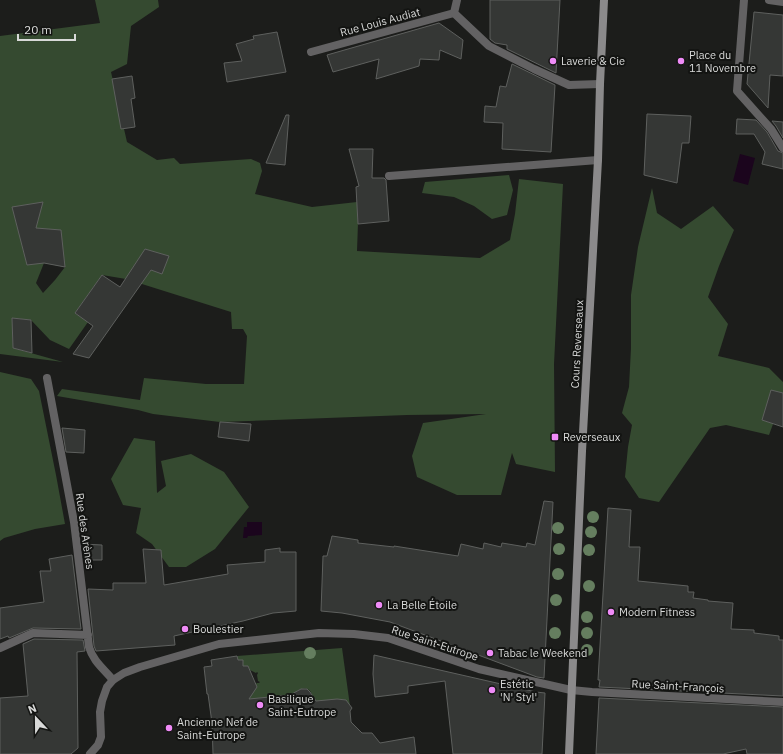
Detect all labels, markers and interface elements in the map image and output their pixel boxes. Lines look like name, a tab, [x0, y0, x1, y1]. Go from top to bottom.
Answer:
street label: Rue Louis Audiat	[338, 5, 422, 39]
scale bar	[18, 16, 75, 42]
text: 20 m	[24, 22, 52, 37]
place label: Place du 11 Novembre	[689, 48, 756, 75]
place label: Laverie & Cie	[561, 54, 625, 68]
marker: Laverie & Cie	[548, 56, 558, 66]
marker: Place du 11 Novembre	[676, 56, 686, 66]
street label: Cours Reverseaux	[568, 299, 586, 389]
place label: Reverseaux	[563, 430, 621, 444]
marker: Reverseaux	[550, 432, 560, 442]
street label: Rue des Arènes	[73, 492, 97, 570]
place label: La Belle Étoile	[387, 598, 457, 612]
marker: La Belle Étoile	[374, 600, 384, 610]
place label: Modern Fitness	[619, 605, 695, 619]
marker: Modern Fitness	[606, 607, 616, 617]
place label: Boulestier	[193, 622, 244, 636]
street label: Rue Saint-Eutrope	[390, 622, 480, 664]
marker: Boulestier	[180, 624, 190, 634]
place label: Tabac le Weekend	[498, 646, 587, 660]
marker: Tabac le Weekend	[485, 648, 495, 658]
place label: Estétic 'N' Styl'	[500, 677, 537, 704]
street label: Rue Saint-François	[631, 677, 725, 695]
marker: Estétic 'N' Styl'	[487, 685, 497, 695]
place label: Basilique Saint-Eutrope	[268, 692, 336, 719]
north arrow	[16, 698, 56, 738]
marker: Basilique Saint-Eutrope	[255, 700, 265, 710]
text: N	[26, 701, 39, 717]
place label: Ancienne Nef de Saint-Eutrope	[177, 715, 258, 742]
marker: Ancienne Nef de Saint-Eutrope	[164, 723, 174, 733]

